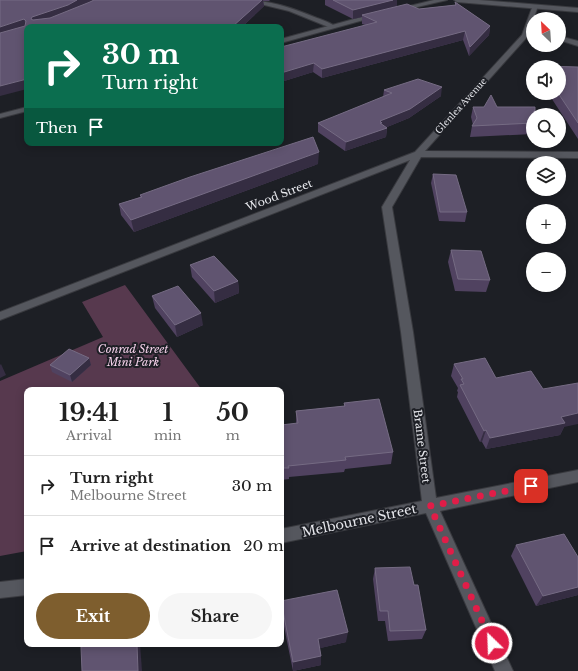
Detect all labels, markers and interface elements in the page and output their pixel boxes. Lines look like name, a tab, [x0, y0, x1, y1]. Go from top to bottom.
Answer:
north arrow	[526, 12, 566, 52]
map controls	[526, 12, 566, 292]
text: 30 m	[102, 37, 179, 72]
icon: right	[36, 40, 88, 92]
button: sound	[526, 60, 566, 100]
text: Turn right	[102, 72, 198, 94]
street label: Glenlea Avenue	[433, 75, 489, 136]
button: search	[526, 108, 566, 148]
icon: arrive	[85, 116, 107, 138]
text: Then	[36, 118, 77, 137]
button: layers	[526, 156, 566, 196]
street label: Wood Street	[243, 176, 315, 214]
button: +	[526, 204, 566, 244]
button: −	[526, 252, 566, 292]
park label: Conrad Street Mini Park	[98, 342, 168, 369]
text: 19:41	[59, 398, 119, 427]
text: 1	[162, 398, 173, 427]
text: 50	[216, 398, 249, 427]
street label: Brame Street	[411, 408, 434, 484]
text: Arrival	[66, 427, 112, 444]
text: min	[154, 427, 181, 444]
text: m	[226, 427, 240, 444]
text: Turn right	[70, 468, 153, 487]
pin	[514, 469, 548, 503]
icon: right	[36, 475, 58, 497]
icon: arrive	[520, 475, 542, 497]
text: 30 m	[232, 476, 272, 495]
text: Melbourne Street	[70, 487, 187, 504]
street label: Melbourne Street	[300, 500, 418, 541]
icon: arrive	[36, 535, 58, 557]
text: Arrive at destination	[70, 536, 231, 555]
text: 20 m	[243, 536, 284, 555]
button: Exit	[36, 593, 150, 639]
button: Share	[158, 593, 272, 639]
position arrow	[471, 622, 513, 664]

